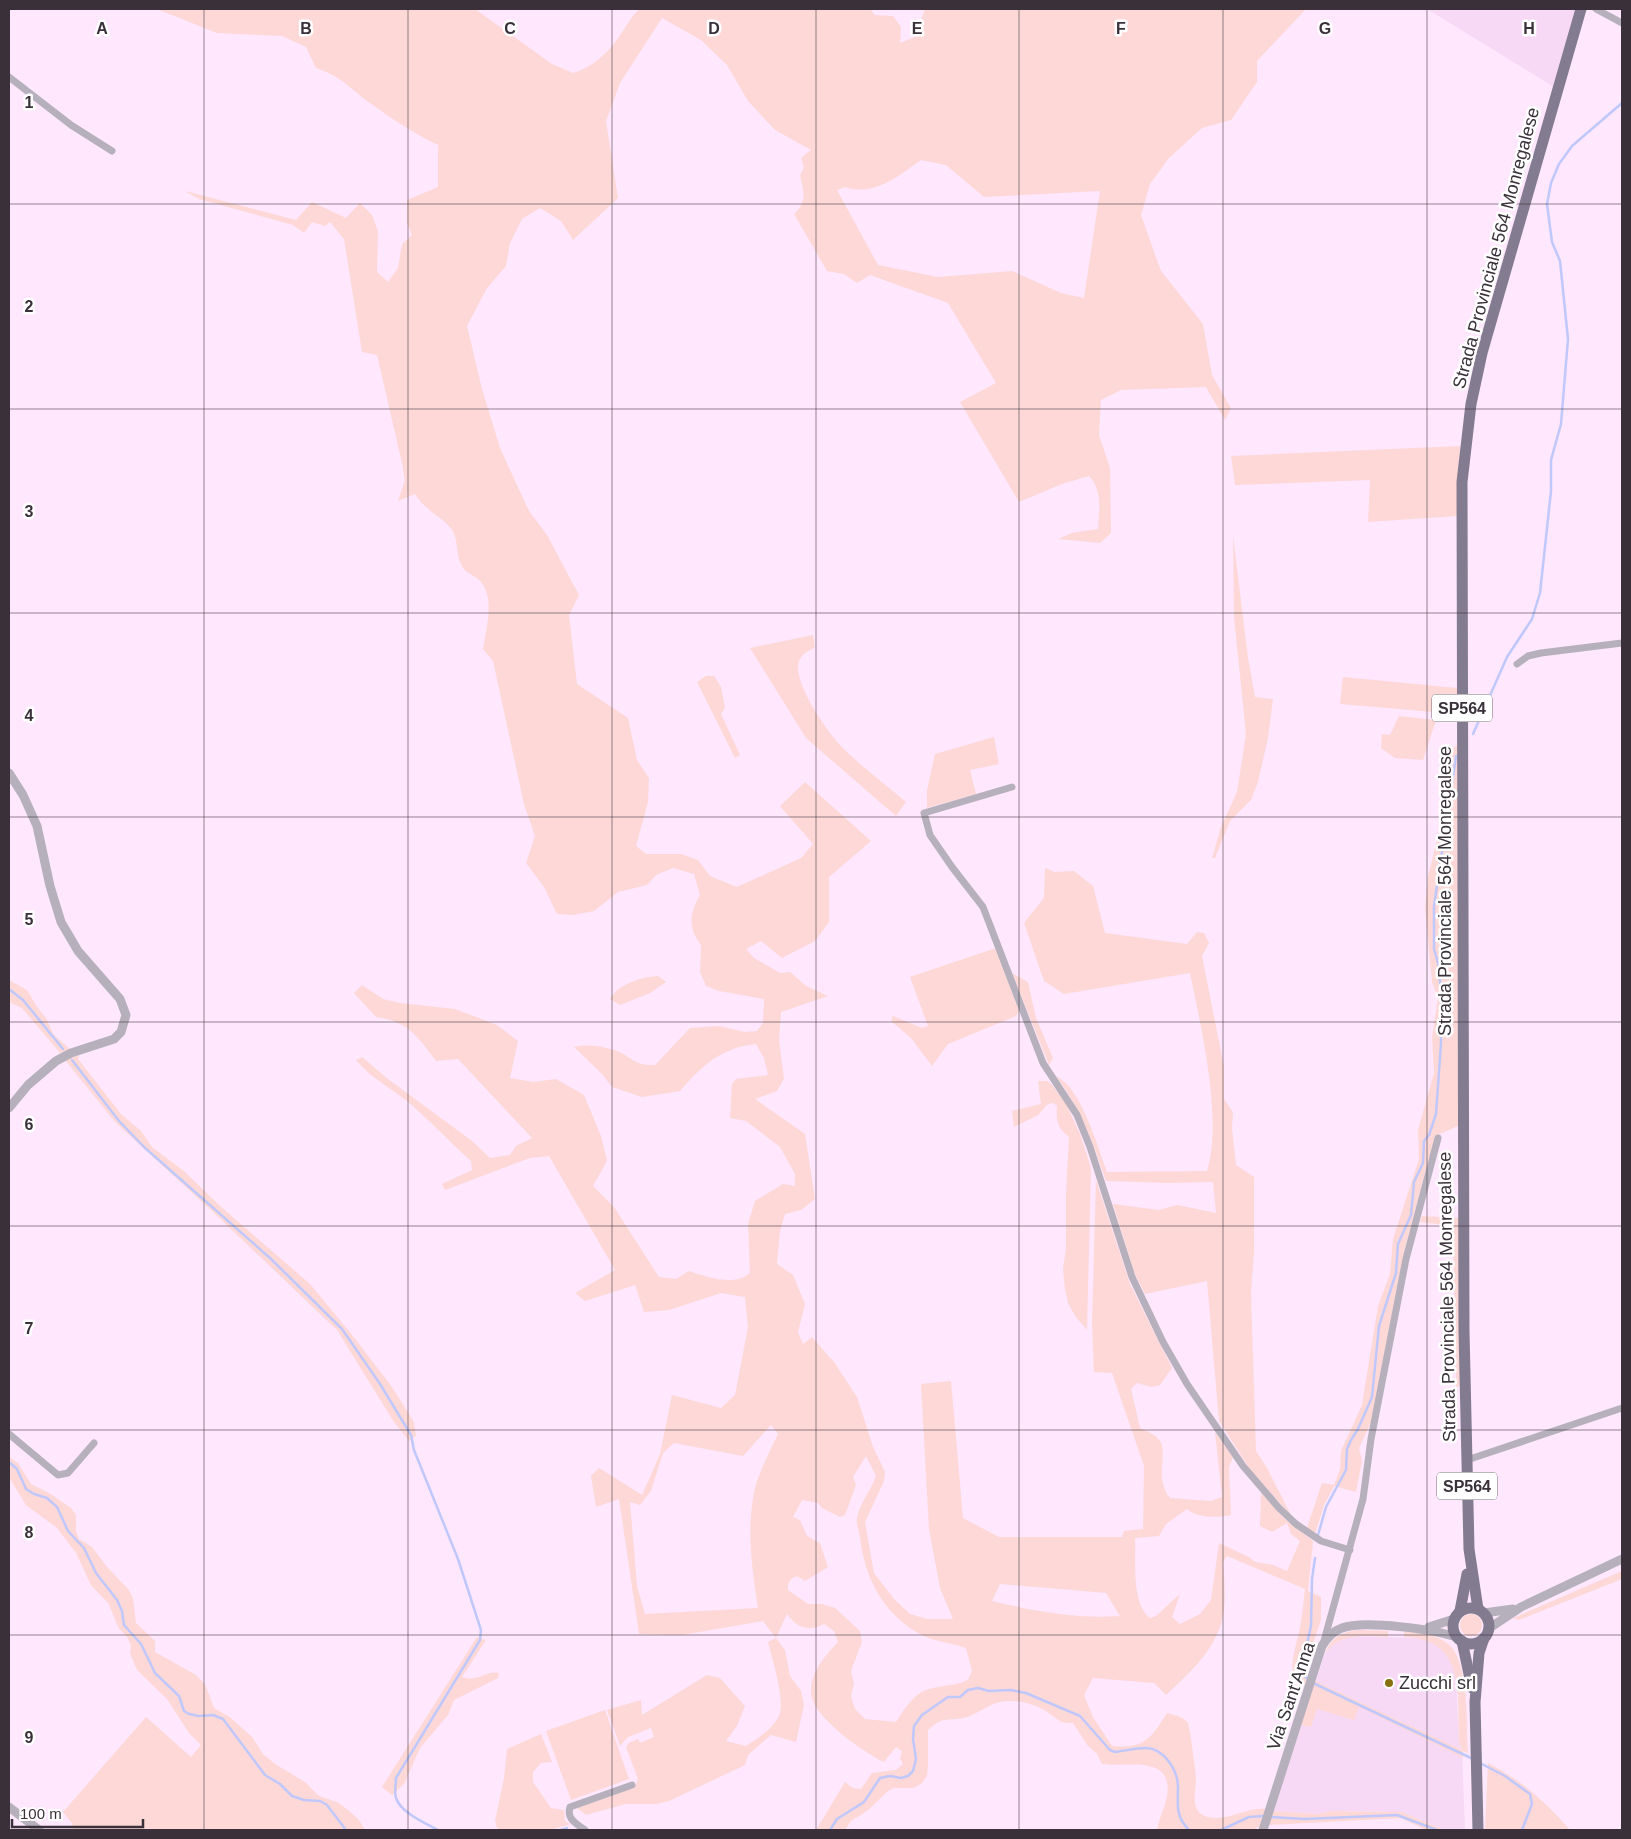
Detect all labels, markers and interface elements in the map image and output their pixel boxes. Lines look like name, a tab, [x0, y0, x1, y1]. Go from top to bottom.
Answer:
text: A	[96, 20, 108, 37]
text: B	[300, 20, 312, 37]
text: C	[504, 20, 516, 37]
text: D	[708, 20, 720, 37]
text: E	[912, 20, 923, 37]
text: F	[1116, 20, 1126, 37]
text: G	[1319, 20, 1331, 37]
text: H	[1523, 20, 1535, 37]
text: 1	[25, 94, 34, 111]
street label: Strada Provinciale 564 Monregalese	[1449, 105, 1543, 391]
text: 2	[25, 298, 34, 315]
text: 3	[25, 503, 34, 520]
road number: SP564	[1432, 694, 1492, 721]
text: 4	[25, 707, 34, 724]
street label: Strada Provinciale 564 Monregalese	[1435, 746, 1455, 1036]
text: 5	[25, 911, 34, 928]
text: 6	[25, 1116, 34, 1133]
street label: Strada Provinciale 564 Monregalese	[1434, 1152, 1460, 1442]
text: 7	[25, 1320, 34, 1337]
road number: SP564	[1437, 1472, 1497, 1500]
text: 8	[25, 1524, 34, 1541]
street label: Via Sant'Anna	[1263, 1638, 1319, 1753]
place label: Zucchi srl	[1399, 1673, 1476, 1693]
marker: Zucchi srl	[1383, 1677, 1395, 1689]
text: 9	[25, 1729, 34, 1746]
scale bar	[12, 1796, 144, 1828]
text: 100 m	[20, 1805, 62, 1822]

